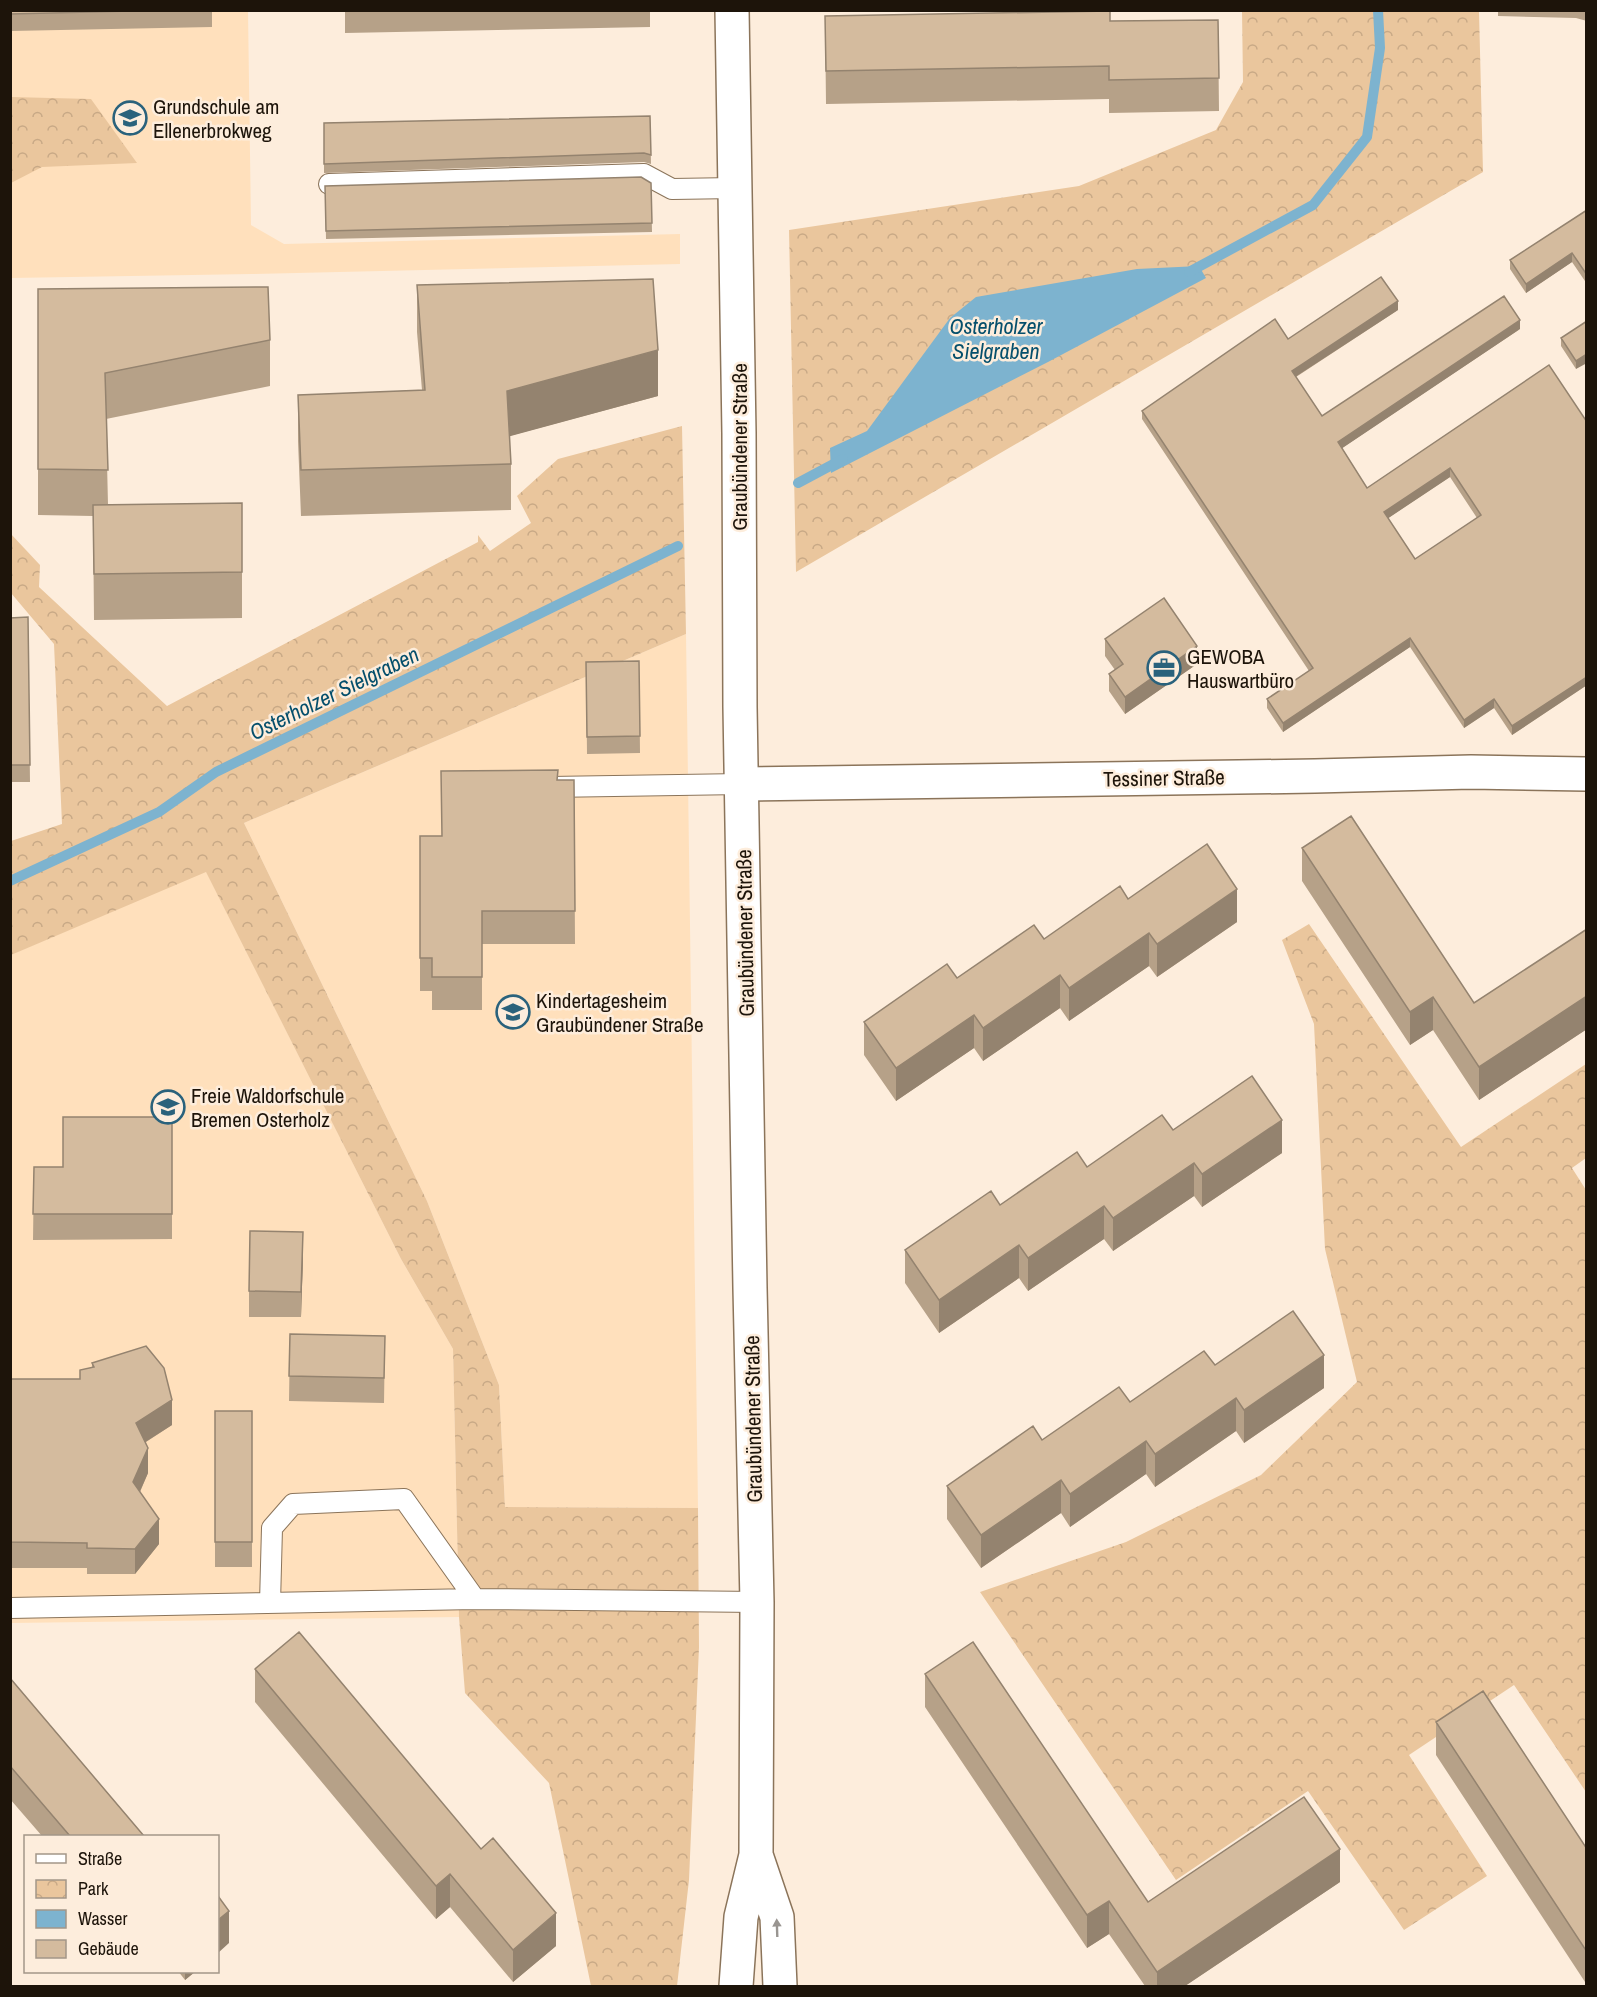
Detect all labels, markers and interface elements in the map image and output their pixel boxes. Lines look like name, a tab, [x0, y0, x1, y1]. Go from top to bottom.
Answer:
place label: Grundschule am Ellenerbrokweg	[153, 92, 279, 145]
school or university icon: Grundschule am Ellenerbrokweg	[112, 100, 148, 136]
water label: Osterholzer Sielgraben	[949, 311, 1044, 366]
street label: Graubündener Straße	[725, 363, 754, 531]
water label: Osterholzer Sielgraben	[244, 639, 424, 747]
place label: GEWOBA Hauswartbüro	[1187, 642, 1294, 695]
office icon: GEWOBA Hauswartbüro	[1146, 650, 1182, 686]
street label: Tessiner Straße	[1103, 762, 1225, 794]
street label: Graubündener Straße	[729, 849, 761, 1017]
place label: Kindertagesheim Graubündener Straße	[536, 986, 704, 1039]
school or university icon: Kindertagesheim Graubündener Straße	[495, 994, 531, 1030]
place label: Freie Waldorfschule Bremen Osterholz	[191, 1081, 344, 1134]
school or university icon: Freie Waldorfschule Bremen Osterholz	[150, 1089, 186, 1125]
street label: Graubündener Straße	[737, 1335, 769, 1503]
legend	[24, 1835, 219, 1973]
text: Straße	[78, 1846, 122, 1871]
text: Park	[78, 1876, 109, 1901]
text: Wasser	[78, 1906, 128, 1931]
one-way arrow	[773, 1919, 782, 1938]
text: Gebäude	[78, 1936, 139, 1961]

